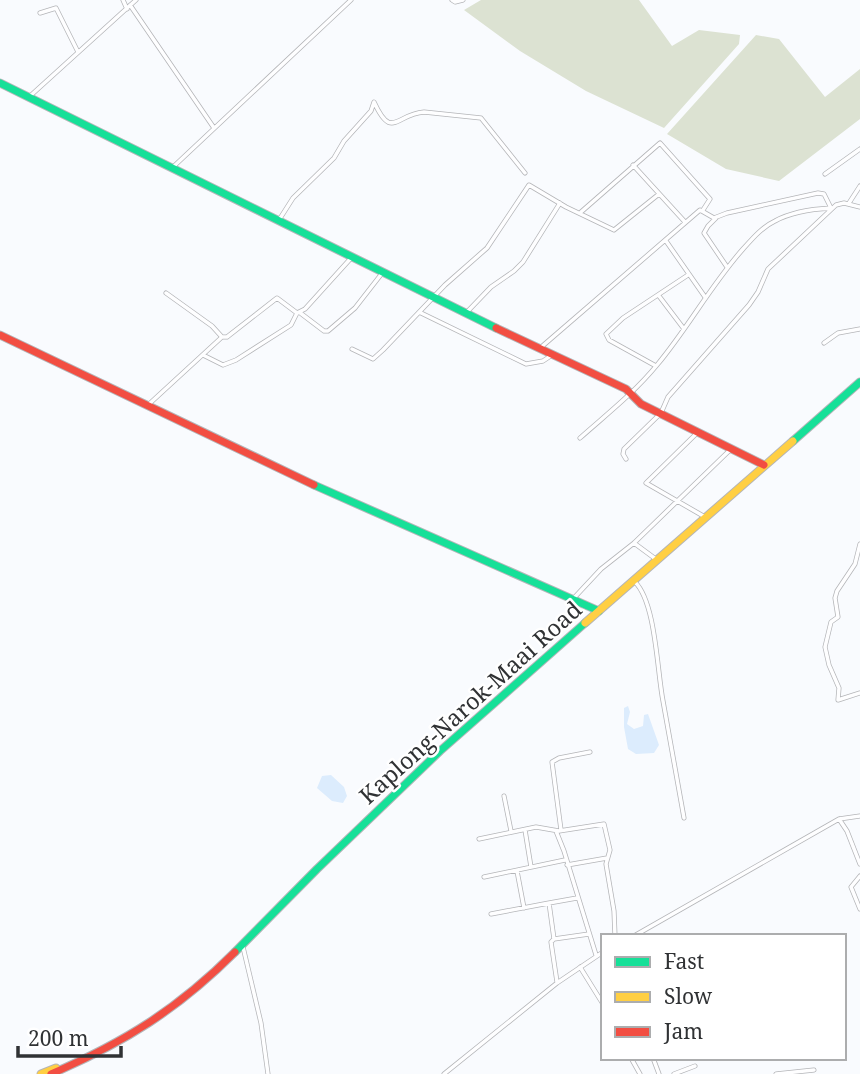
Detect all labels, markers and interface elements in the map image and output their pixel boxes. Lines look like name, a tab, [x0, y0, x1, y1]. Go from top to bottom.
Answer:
street label: Kaplong-Narok-Maai Road	[352, 593, 588, 811]
legend	[601, 934, 846, 1060]
text: Fast	[664, 947, 704, 975]
text: Slow	[664, 982, 713, 1010]
scale bar	[18, 1014, 121, 1058]
text: Jam	[663, 1017, 703, 1045]
text: 200 m	[28, 1024, 89, 1052]

